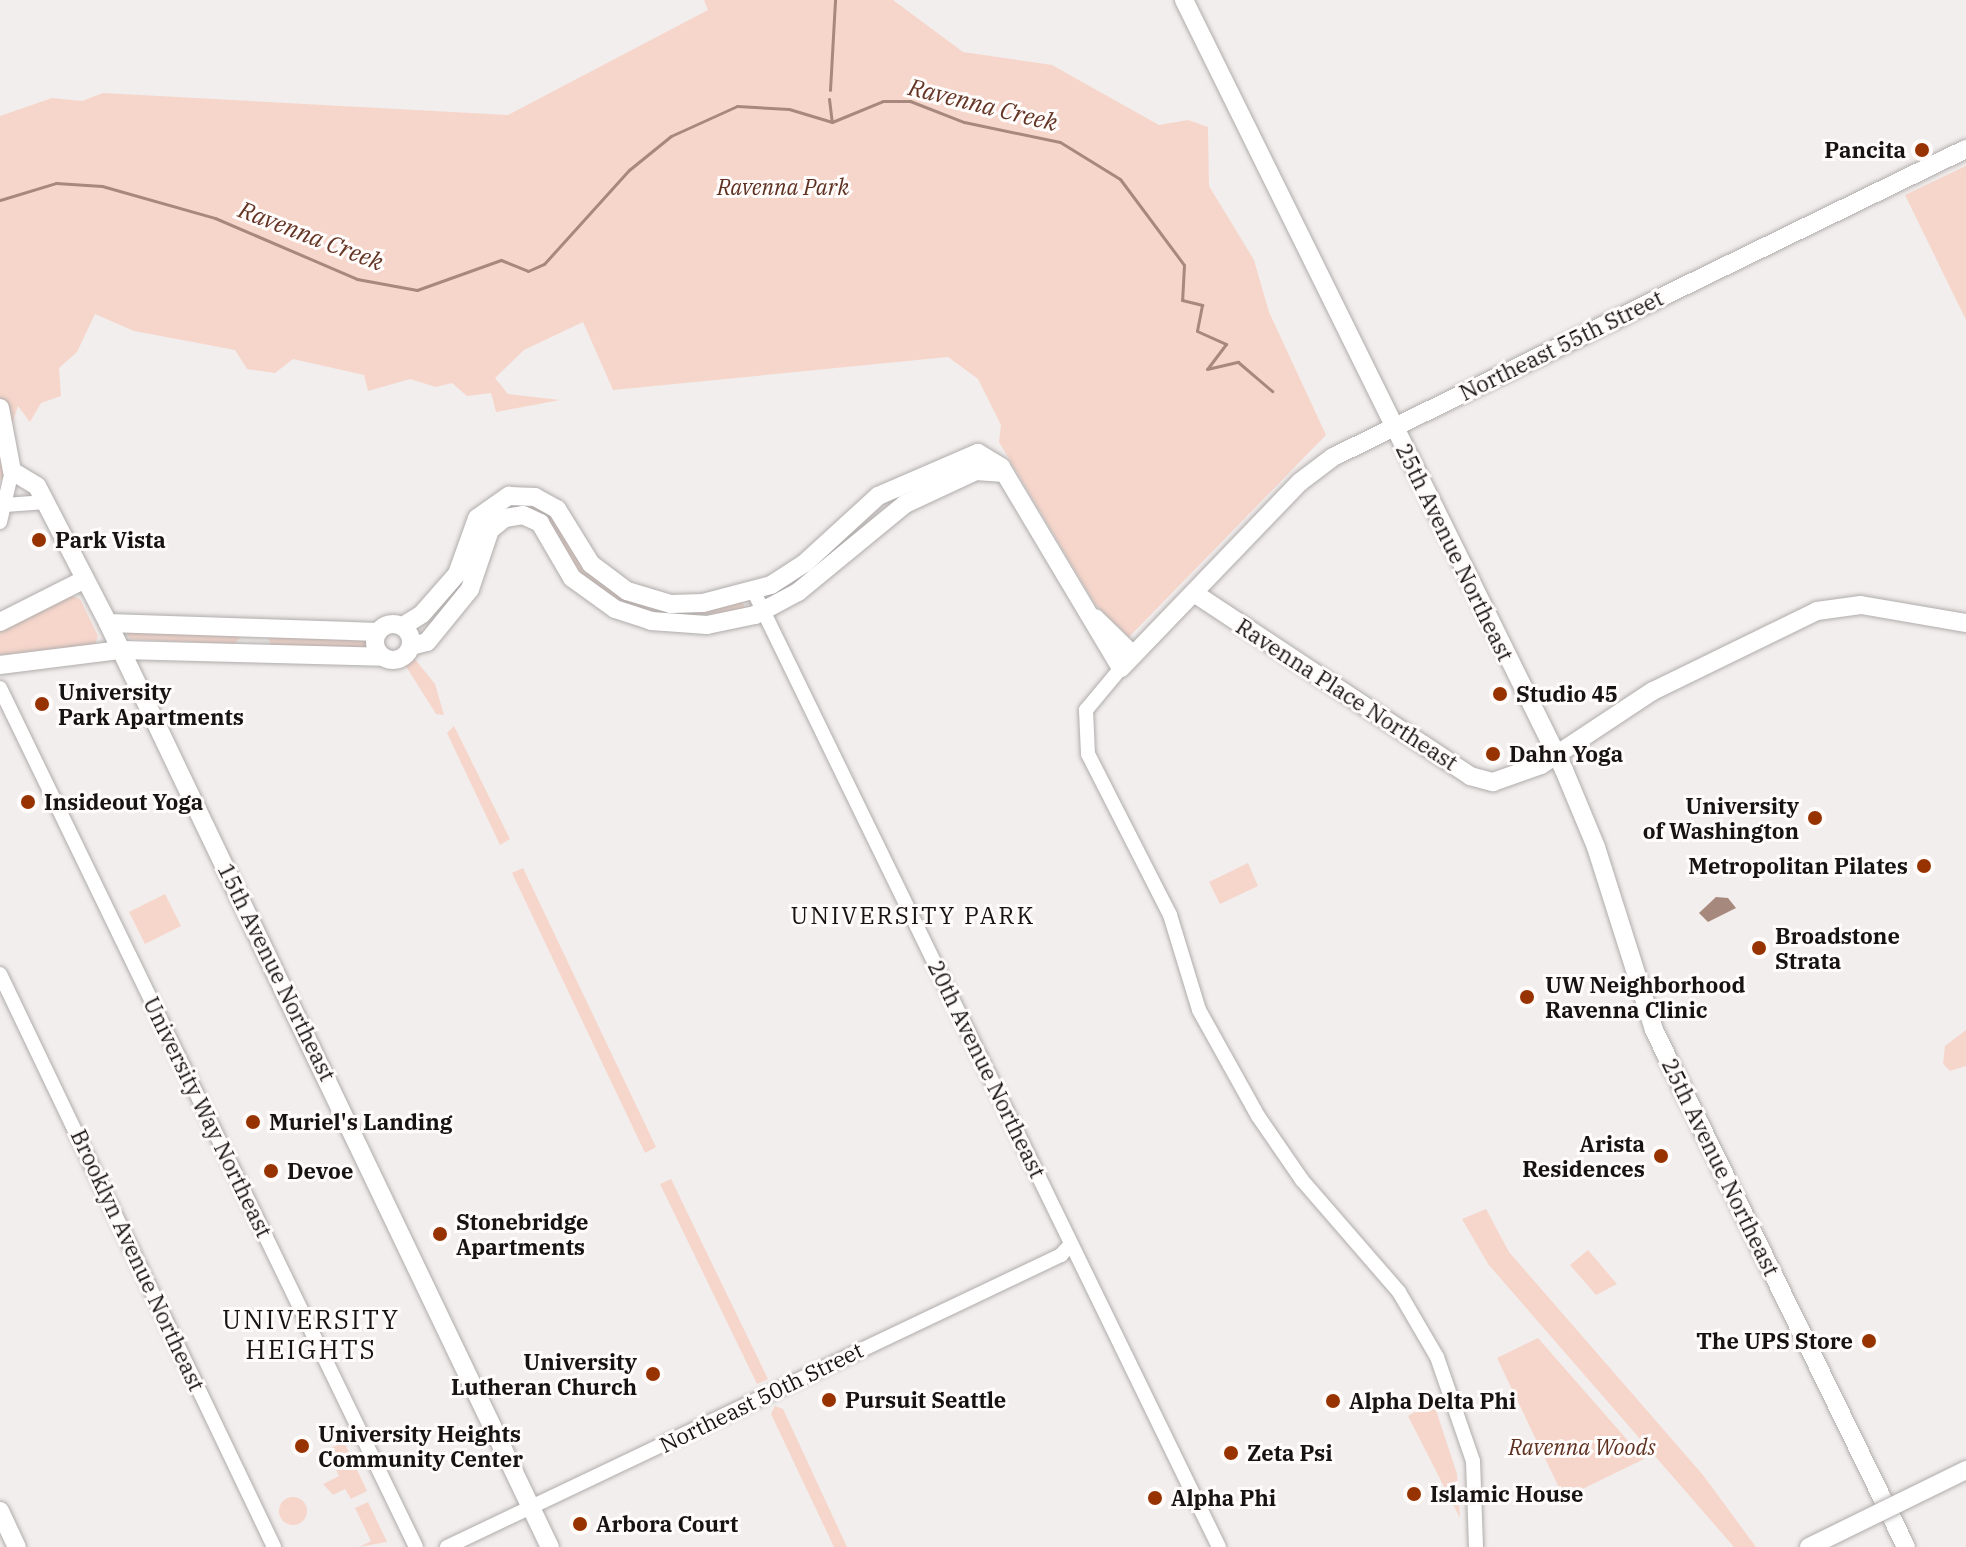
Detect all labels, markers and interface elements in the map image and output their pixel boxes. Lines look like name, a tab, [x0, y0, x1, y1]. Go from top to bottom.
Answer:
water label: Ravenna Creek	[905, 73, 1061, 137]
place label: Pancita	[1824, 137, 1906, 163]
marker: Pancita	[1913, 141, 1931, 159]
park label: Ravenna Park	[717, 174, 849, 200]
water label: Ravenna Creek	[235, 195, 387, 277]
street label: Northeast 55th Street	[1455, 284, 1667, 406]
street label: 25th Avenue Northeast	[1391, 439, 1519, 665]
place label: Park Vista	[55, 527, 166, 553]
marker: Park Vista	[30, 531, 48, 549]
street label: Ravenna Place Northeast	[1231, 612, 1463, 776]
place label: University Park Apartments	[58, 678, 244, 730]
place label: Studio 45	[1516, 681, 1618, 707]
marker: Studio 45	[1491, 685, 1509, 703]
marker: University Park Apartments	[33, 695, 51, 713]
place label: Dahn Yoga	[1509, 741, 1623, 767]
marker: Dahn Yoga	[1484, 745, 1502, 763]
place label: Insideout Yoga	[44, 789, 203, 815]
place label: University of Washington	[1643, 792, 1799, 844]
marker: Insideout Yoga	[19, 793, 37, 811]
marker: University of Washington	[1806, 809, 1824, 827]
place label: Metropolitan Pilates	[1688, 853, 1908, 879]
marker: Metropolitan Pilates	[1915, 857, 1933, 875]
street label: 15th Avenue Northeast	[213, 859, 341, 1085]
district label: UNIVERSITY PARK	[791, 902, 1035, 930]
place label: Broadstone Strata	[1775, 922, 1900, 974]
marker: Broadstone Strata	[1750, 939, 1768, 957]
street label: 20th Avenue Northeast	[923, 956, 1051, 1182]
place label: UW Neighborhood Ravenna Clinic	[1545, 971, 1745, 1022]
marker: UW Neighborhood Ravenna Clinic	[1516, 986, 1538, 1008]
street label: University Way Northeast	[138, 992, 278, 1242]
street label: 25th Avenue Northeast	[1657, 1054, 1785, 1280]
place label: Muriel's Landing	[269, 1109, 453, 1135]
marker: Muriel's Landing	[244, 1113, 262, 1131]
street label: Brooklyn Avenue Northeast	[66, 1125, 210, 1395]
place label: Arista Residences	[1522, 1130, 1645, 1182]
marker: Arista Residences	[1652, 1147, 1670, 1165]
place label: Devoe	[287, 1158, 353, 1184]
marker: Devoe	[262, 1162, 280, 1180]
place label: Stonebridge Apartments	[456, 1208, 589, 1260]
marker: Stonebridge Apartments	[431, 1225, 449, 1243]
district label: UNIVERSITY HEIGHTS	[222, 1304, 400, 1366]
place label: The UPS Store	[1696, 1328, 1853, 1354]
marker: The UPS Store	[1860, 1332, 1878, 1350]
street label: Northeast 50th Street	[655, 1336, 867, 1458]
place label: University Lutheran Church	[451, 1348, 637, 1400]
marker: University Lutheran Church	[644, 1365, 662, 1383]
place label: Pursuit Seattle	[845, 1387, 1006, 1413]
place label: Alpha Delta Phi	[1349, 1388, 1516, 1414]
marker: Pursuit Seattle	[820, 1391, 838, 1409]
marker: Alpha Delta Phi	[1324, 1392, 1342, 1410]
place label: University Heights Community Center	[318, 1420, 523, 1472]
park label: Ravenna Woods	[1508, 1434, 1656, 1460]
marker: University Heights Community Center	[293, 1437, 311, 1455]
place label: Zeta Psi	[1247, 1440, 1333, 1466]
marker: Zeta Psi	[1222, 1444, 1240, 1462]
place label: Islamic House	[1430, 1481, 1583, 1507]
place label: Alpha Phi	[1171, 1485, 1276, 1511]
marker: Islamic House	[1405, 1485, 1423, 1503]
marker: Alpha Phi	[1146, 1489, 1164, 1507]
place label: Arbora Court	[596, 1511, 738, 1537]
marker: Arbora Court	[571, 1515, 589, 1533]

